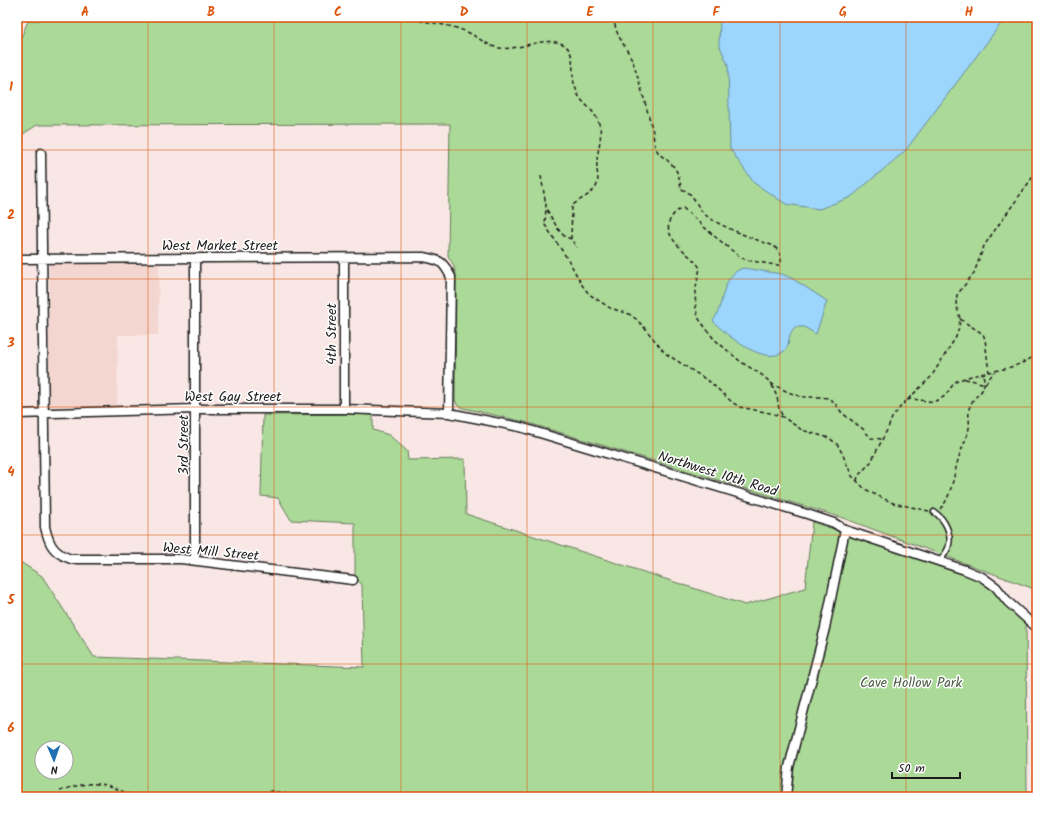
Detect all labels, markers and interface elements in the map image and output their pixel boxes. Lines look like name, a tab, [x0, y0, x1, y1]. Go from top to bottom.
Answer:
text: A	[81, 2, 89, 23]
text: B	[207, 2, 215, 23]
text: C	[334, 2, 342, 23]
text: D	[460, 2, 469, 23]
text: E	[586, 2, 594, 23]
text: F	[712, 2, 720, 23]
text: G	[839, 2, 847, 23]
text: H	[965, 2, 974, 23]
text: 1	[9, 77, 13, 98]
text: 2	[7, 205, 15, 226]
street label: West Market Street	[162, 235, 279, 257]
street label: 4th Street	[321, 303, 343, 365]
text: 3	[6, 333, 15, 354]
street label: West Gay Street	[184, 386, 282, 408]
street label: 3rd Street	[173, 414, 195, 475]
street label: Northwest 10th Road	[655, 445, 781, 503]
text: 4	[7, 462, 15, 483]
street label: West Mill Street	[162, 537, 261, 567]
text: 5	[7, 590, 16, 611]
park label: Cave Hollow Park	[860, 672, 962, 694]
text: 6	[7, 718, 15, 739]
north arrow	[34, 740, 74, 780]
scale bar	[892, 754, 960, 780]
text: 50 m	[898, 759, 925, 778]
text: N	[50, 760, 58, 778]

